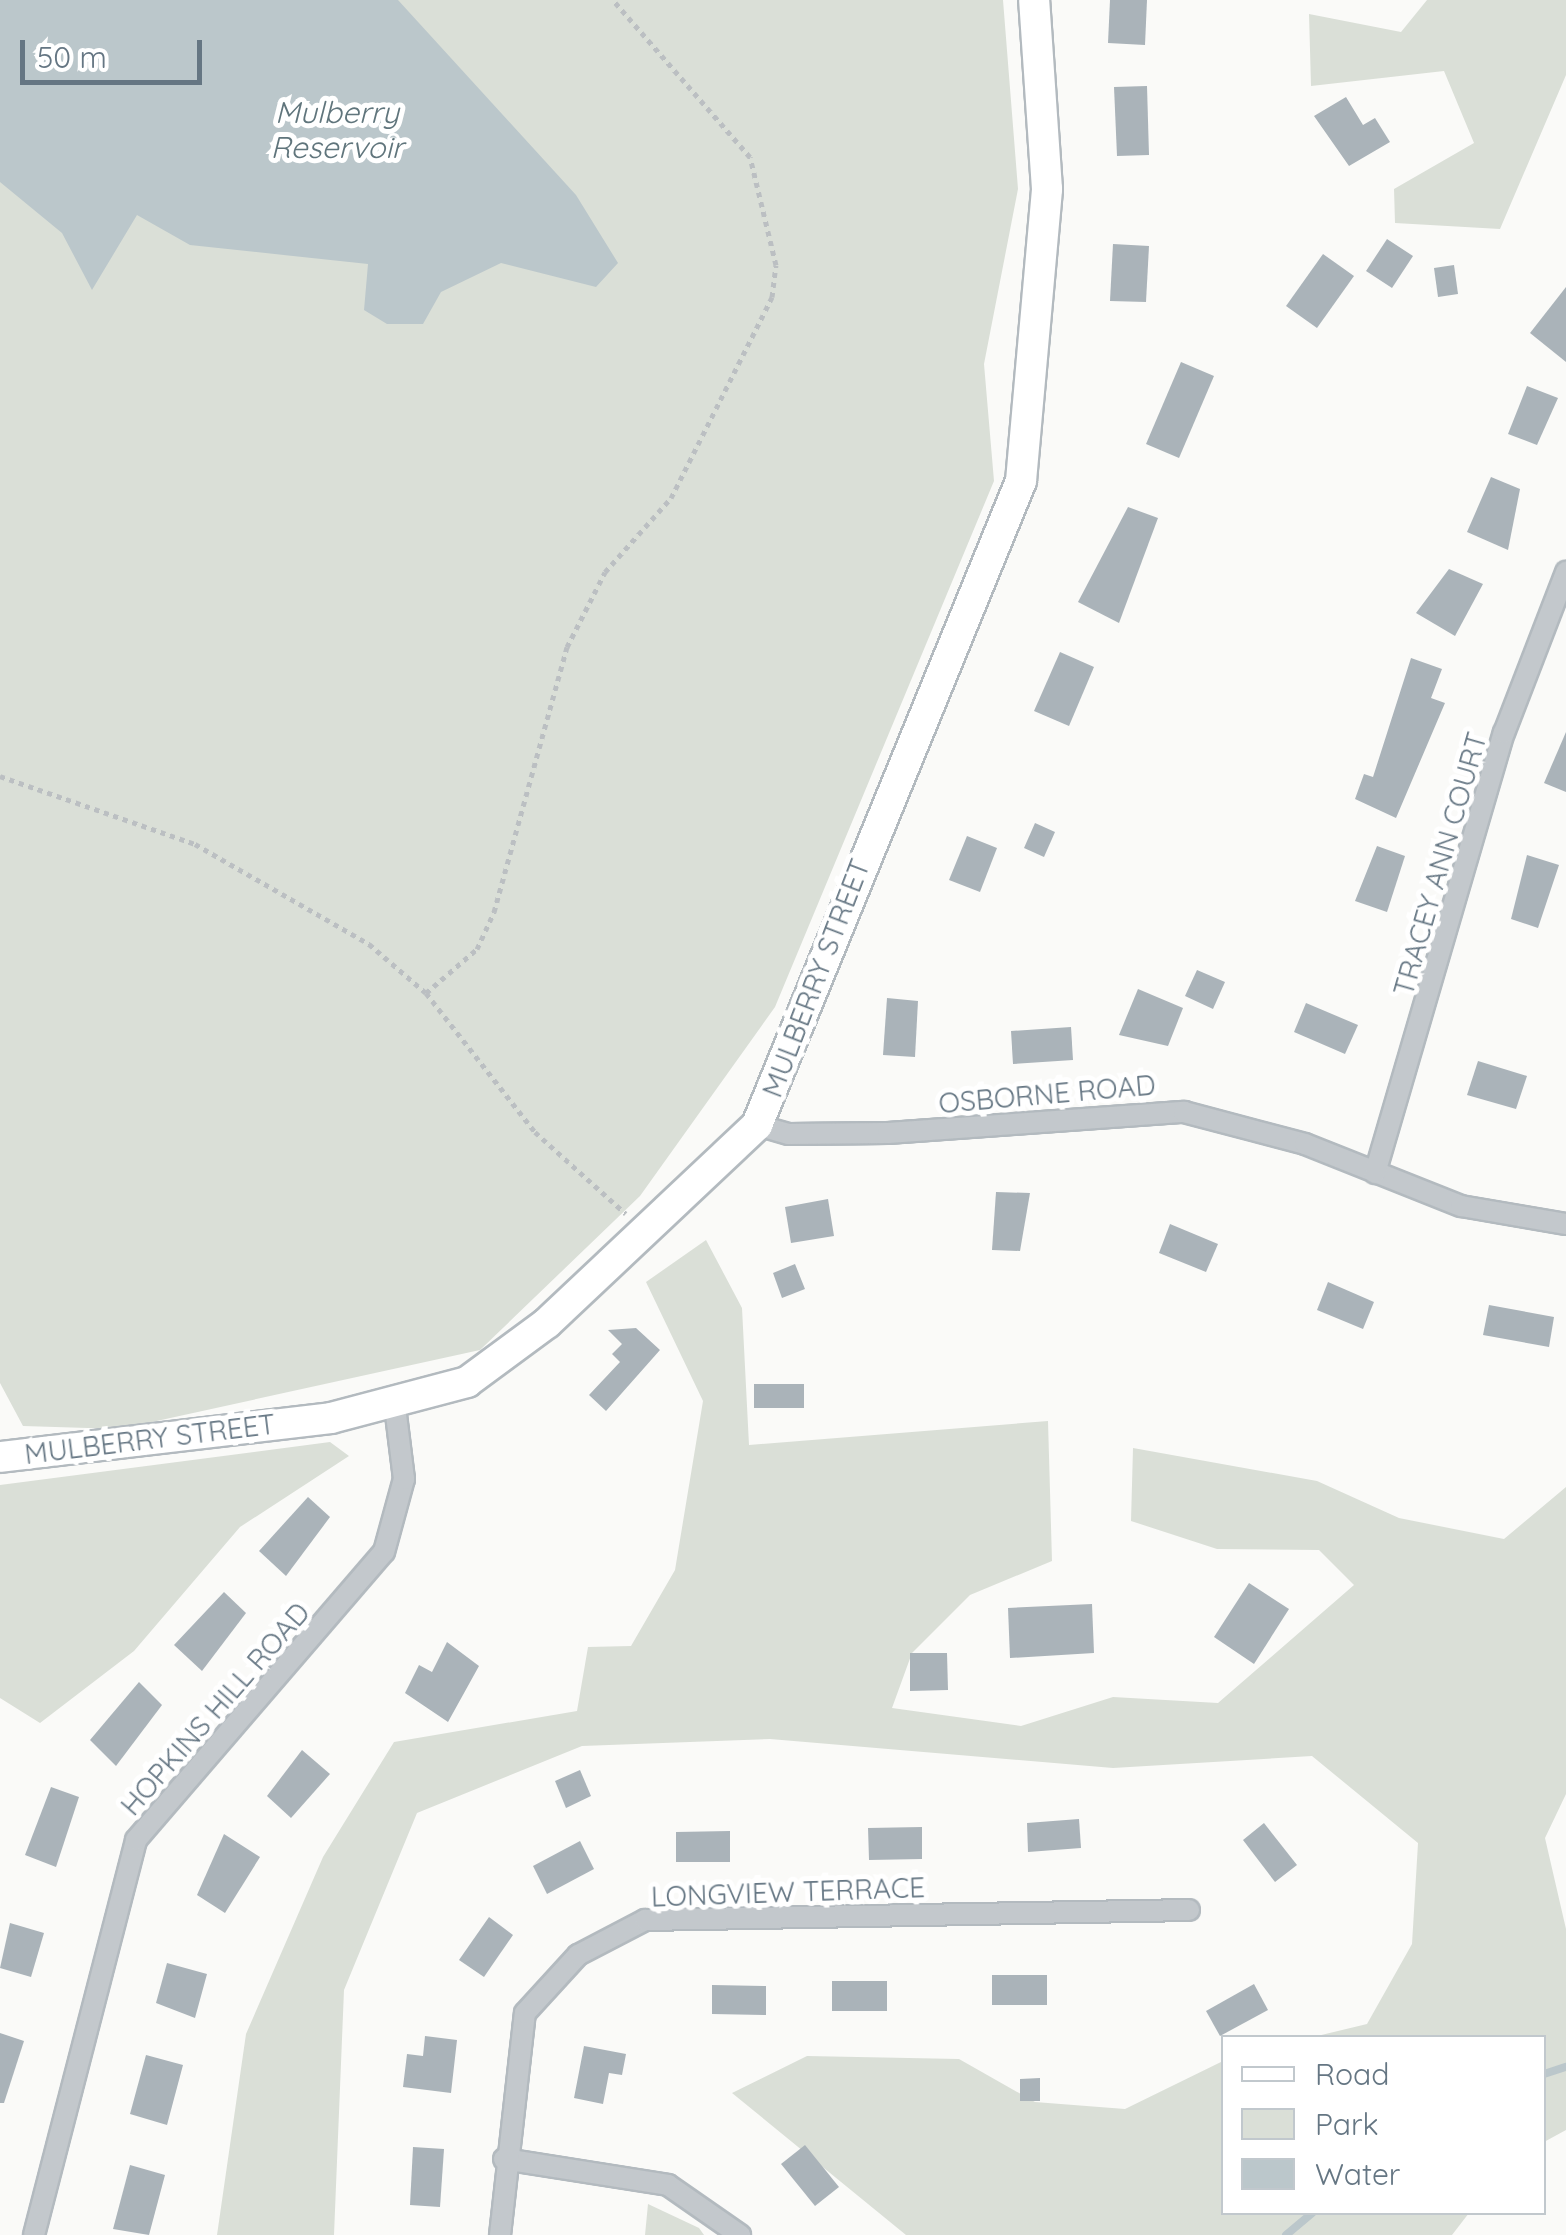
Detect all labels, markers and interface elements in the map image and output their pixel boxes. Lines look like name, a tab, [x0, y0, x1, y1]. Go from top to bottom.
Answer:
scale bar	[25, 20, 208, 82]
text: 50 m	[37, 38, 107, 76]
water label: Mulberry Reservoir	[271, 94, 403, 164]
street label: TRACEY ANN COURT	[1386, 728, 1494, 1000]
street label: MULBERRY STREET	[755, 854, 877, 1102]
street label: OSBORNE ROAD	[937, 1068, 1157, 1120]
street label: MULBERRY STREET	[23, 1407, 277, 1471]
street label: HOPKINS HILL ROAD	[114, 1596, 316, 1822]
street label: LONGVIEW TERRACE	[650, 1870, 926, 1914]
legend	[1221, 2035, 1546, 2215]
text: Road	[1315, 2055, 1389, 2093]
text: Park	[1315, 2105, 1379, 2143]
text: Water	[1315, 2155, 1400, 2193]

